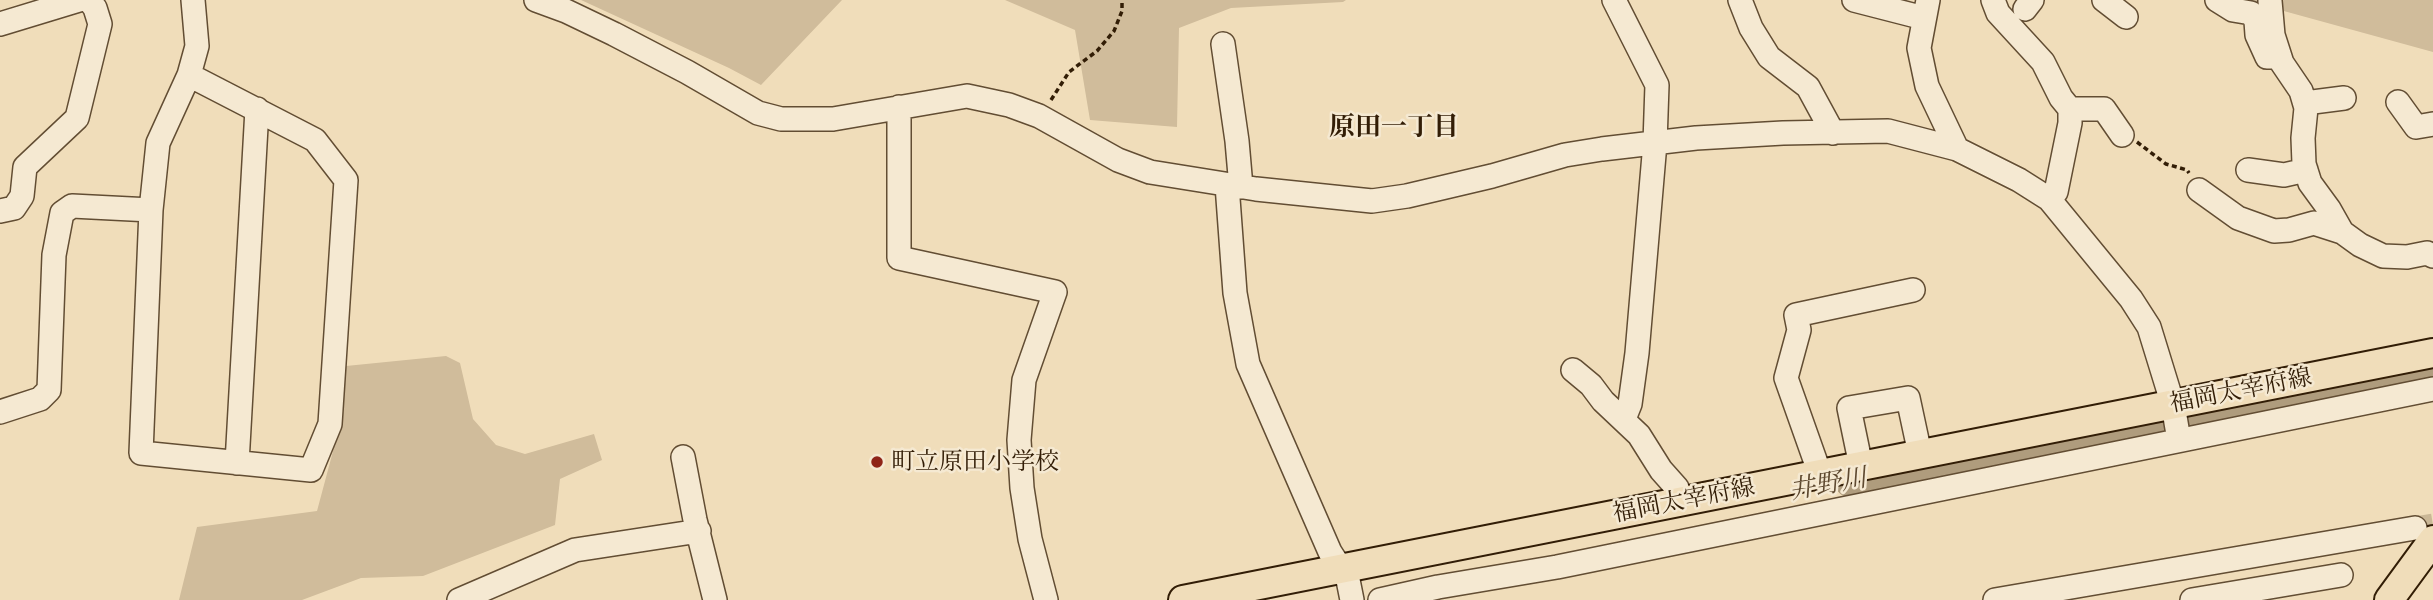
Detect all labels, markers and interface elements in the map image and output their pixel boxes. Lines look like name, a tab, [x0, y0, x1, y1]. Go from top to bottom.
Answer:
district label: 原田一丁目	[1329, 112, 1459, 144]
street label: 福岡太宰府線	[2168, 363, 2314, 419]
place label: 町立原田小学校	[891, 448, 1059, 476]
marker: 町立原田小学校	[869, 454, 885, 470]
water label: 井野川	[1787, 463, 1869, 507]
street label: 福岡太宰府線	[1611, 473, 1757, 529]

